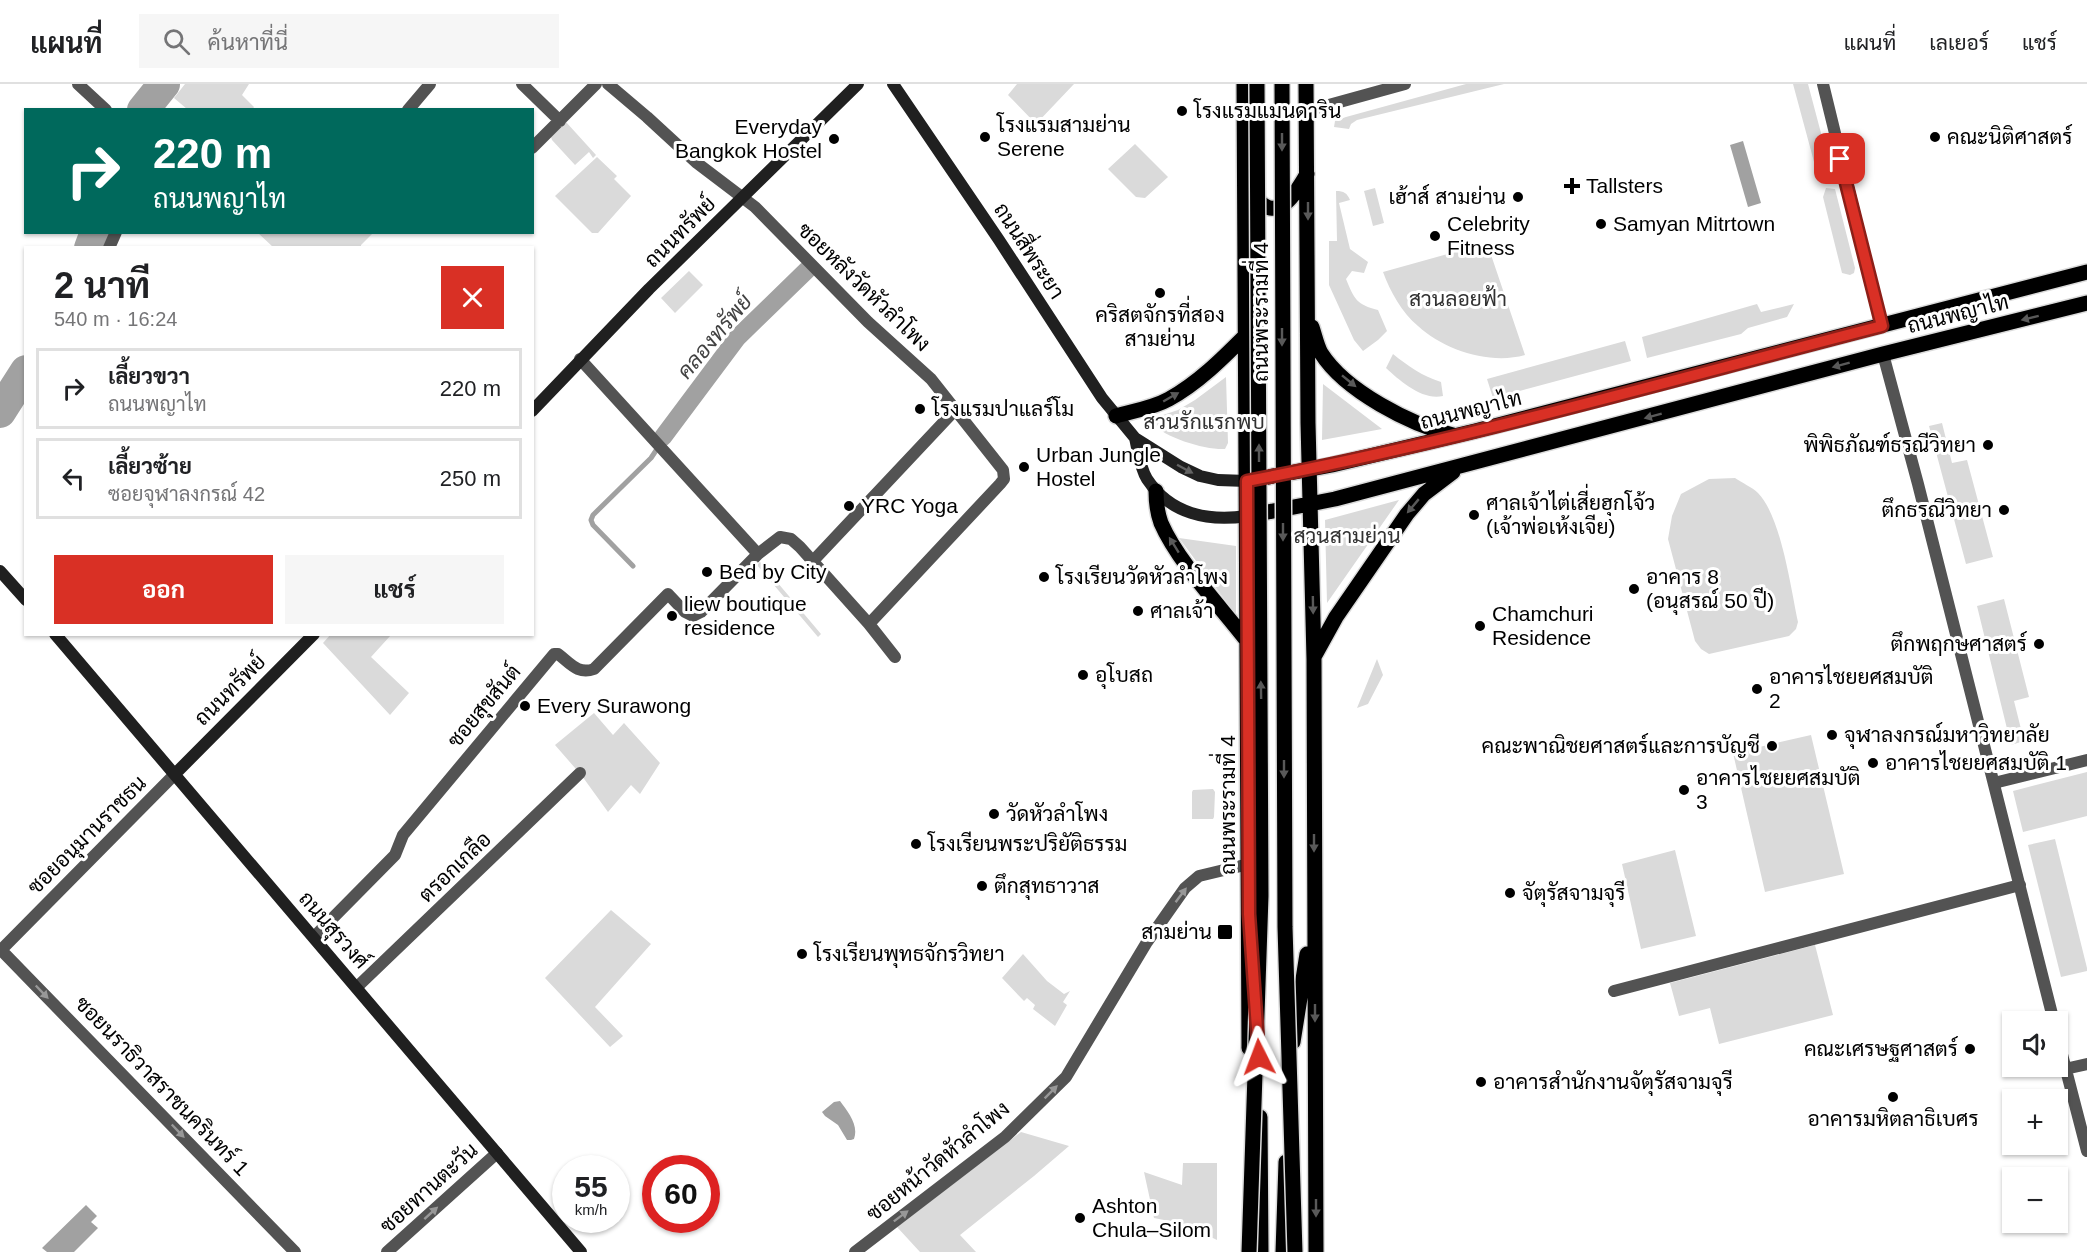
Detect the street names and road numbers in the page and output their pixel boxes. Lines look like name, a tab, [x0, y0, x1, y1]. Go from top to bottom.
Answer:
street label: ถนนทรัพย์	[638, 190, 720, 272]
street label: ถนนสี่พระยา	[990, 194, 1076, 303]
street label: ซอยหลังวัดหัวลำโพง	[794, 217, 936, 356]
street label: ถนนพระรามที่ 4	[1241, 242, 1272, 382]
street label: ถนนพญาไท	[1905, 289, 2011, 338]
street label: ถนนพญาไท	[1418, 385, 1524, 434]
street label: ถนนทรัพย์	[188, 648, 270, 730]
street label: ซอยสุขสันต์	[441, 659, 527, 753]
street label: ถนนพระรามที่ 4	[1208, 735, 1239, 875]
street label: ซอยอนุมานราชธน	[23, 771, 153, 901]
street label: ตรอกเกลือ	[413, 826, 495, 906]
street label: ถนนสุรวงศ์	[293, 885, 375, 975]
street label: ซอยนราธิวาสราชนครินทร์ 1	[71, 990, 255, 1180]
street label: ซอยหน้าวัดหัวลำโพง	[861, 1095, 1013, 1225]
street label: ซอยทานตะวัน	[375, 1138, 482, 1237]

